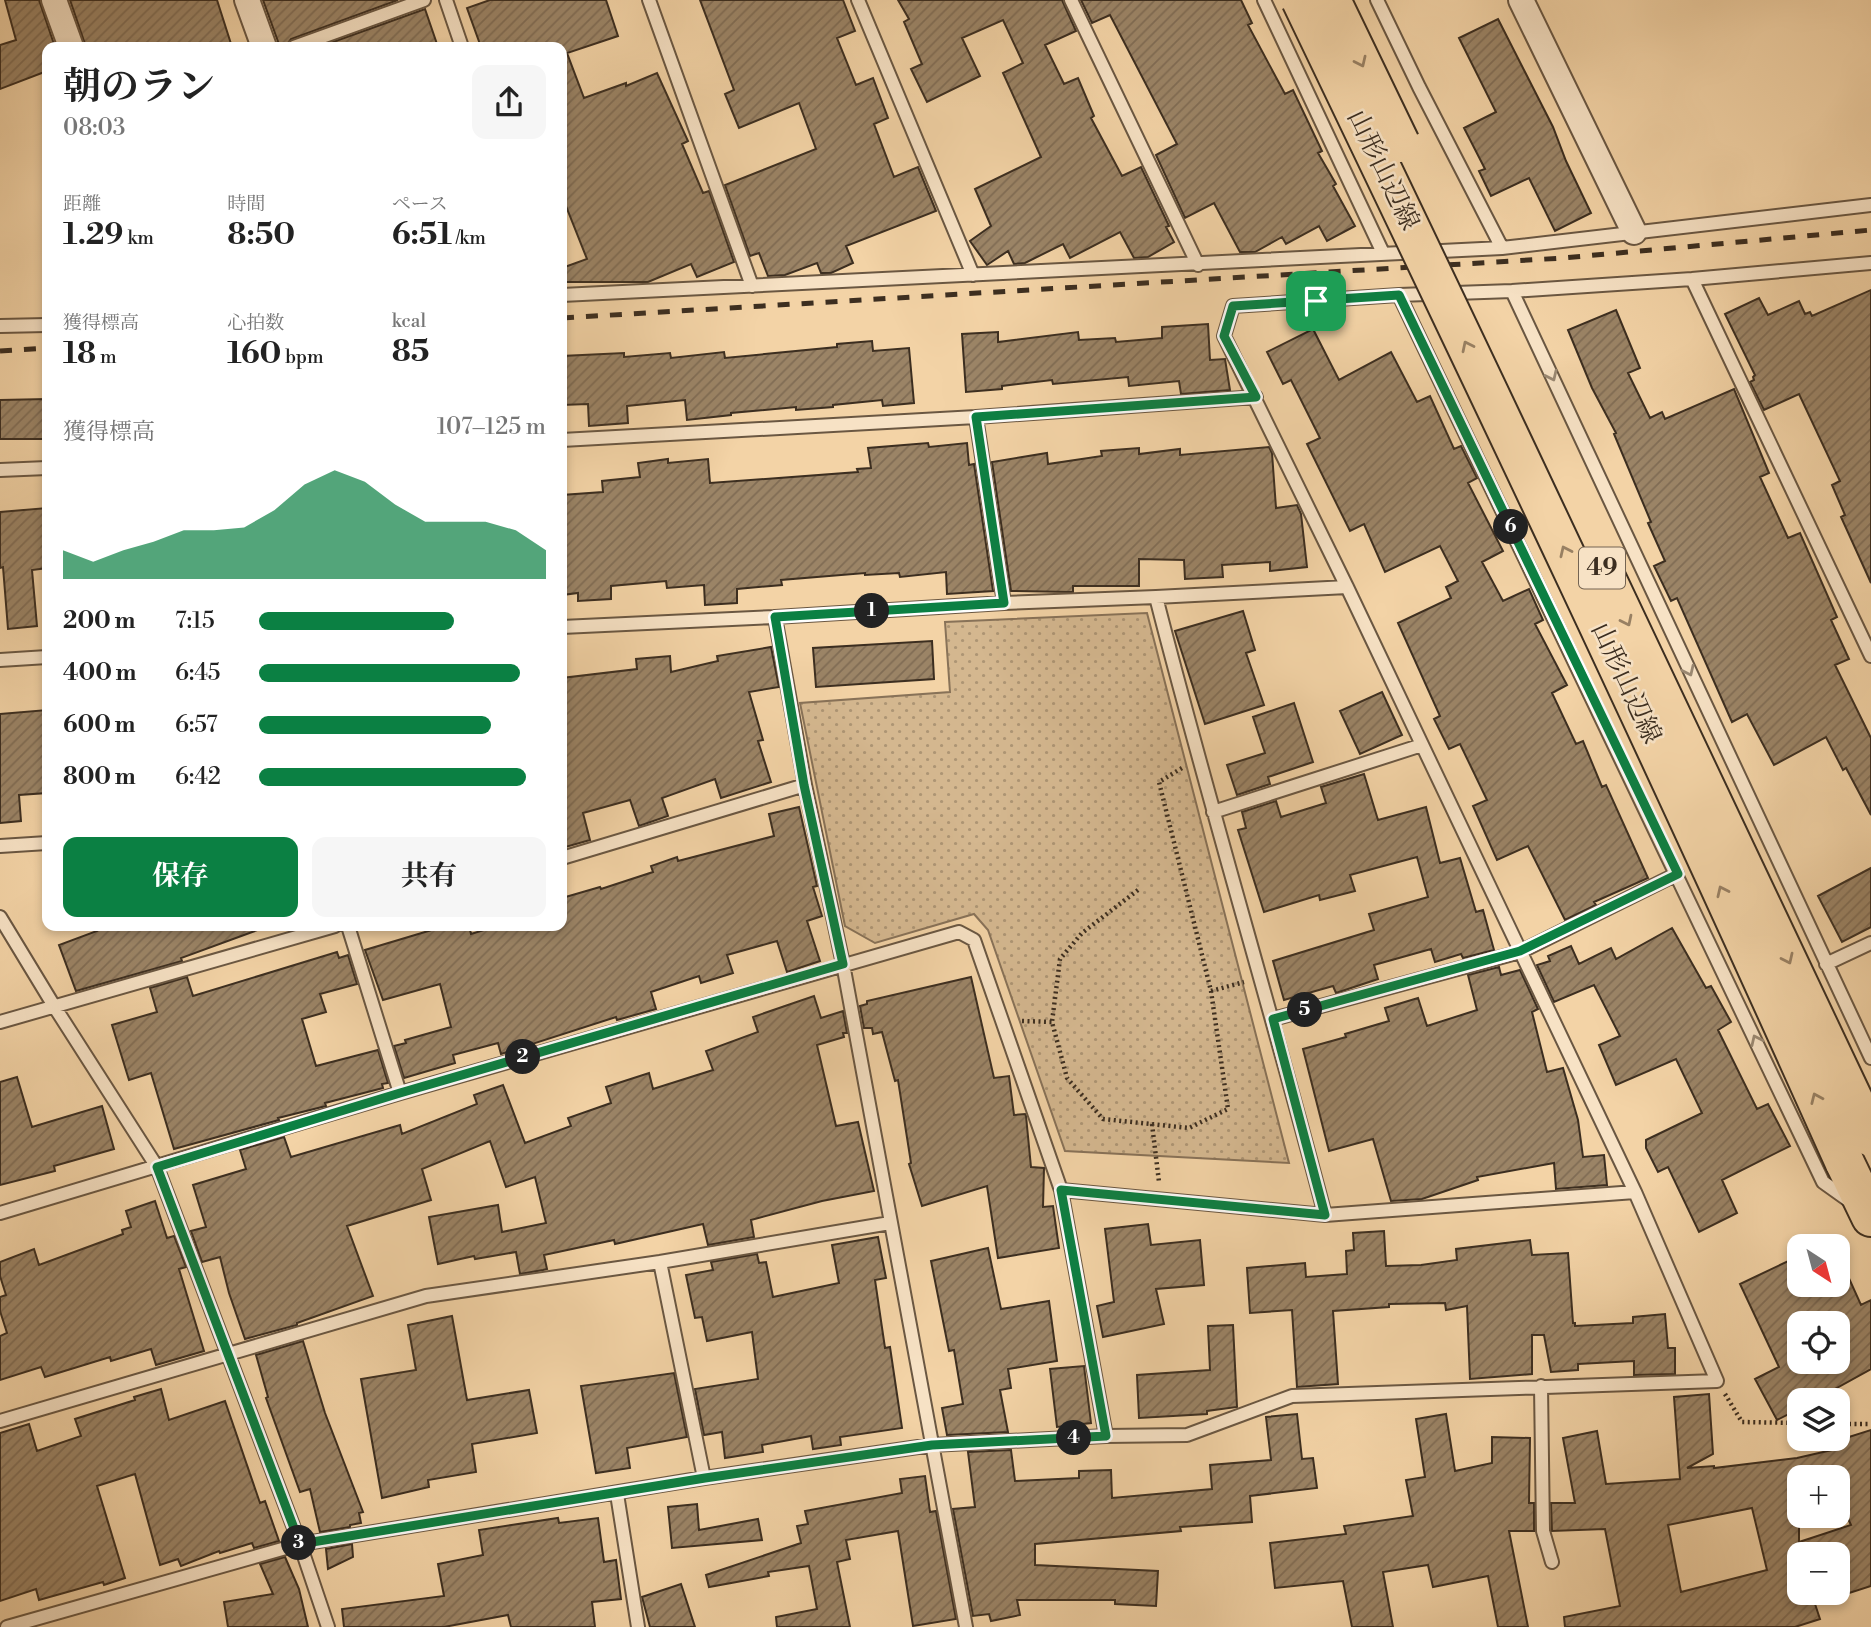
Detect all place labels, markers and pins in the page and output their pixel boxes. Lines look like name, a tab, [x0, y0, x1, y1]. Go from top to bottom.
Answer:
pin	[1286, 271, 1346, 331]
pin: 6	[1494, 510, 1528, 544]
pin: 1	[854, 594, 890, 628]
pin: 5	[1288, 992, 1322, 1028]
pin: 2	[505, 1040, 540, 1074]
pin: 4	[1056, 1420, 1092, 1456]
pin: 3	[282, 1526, 316, 1560]

